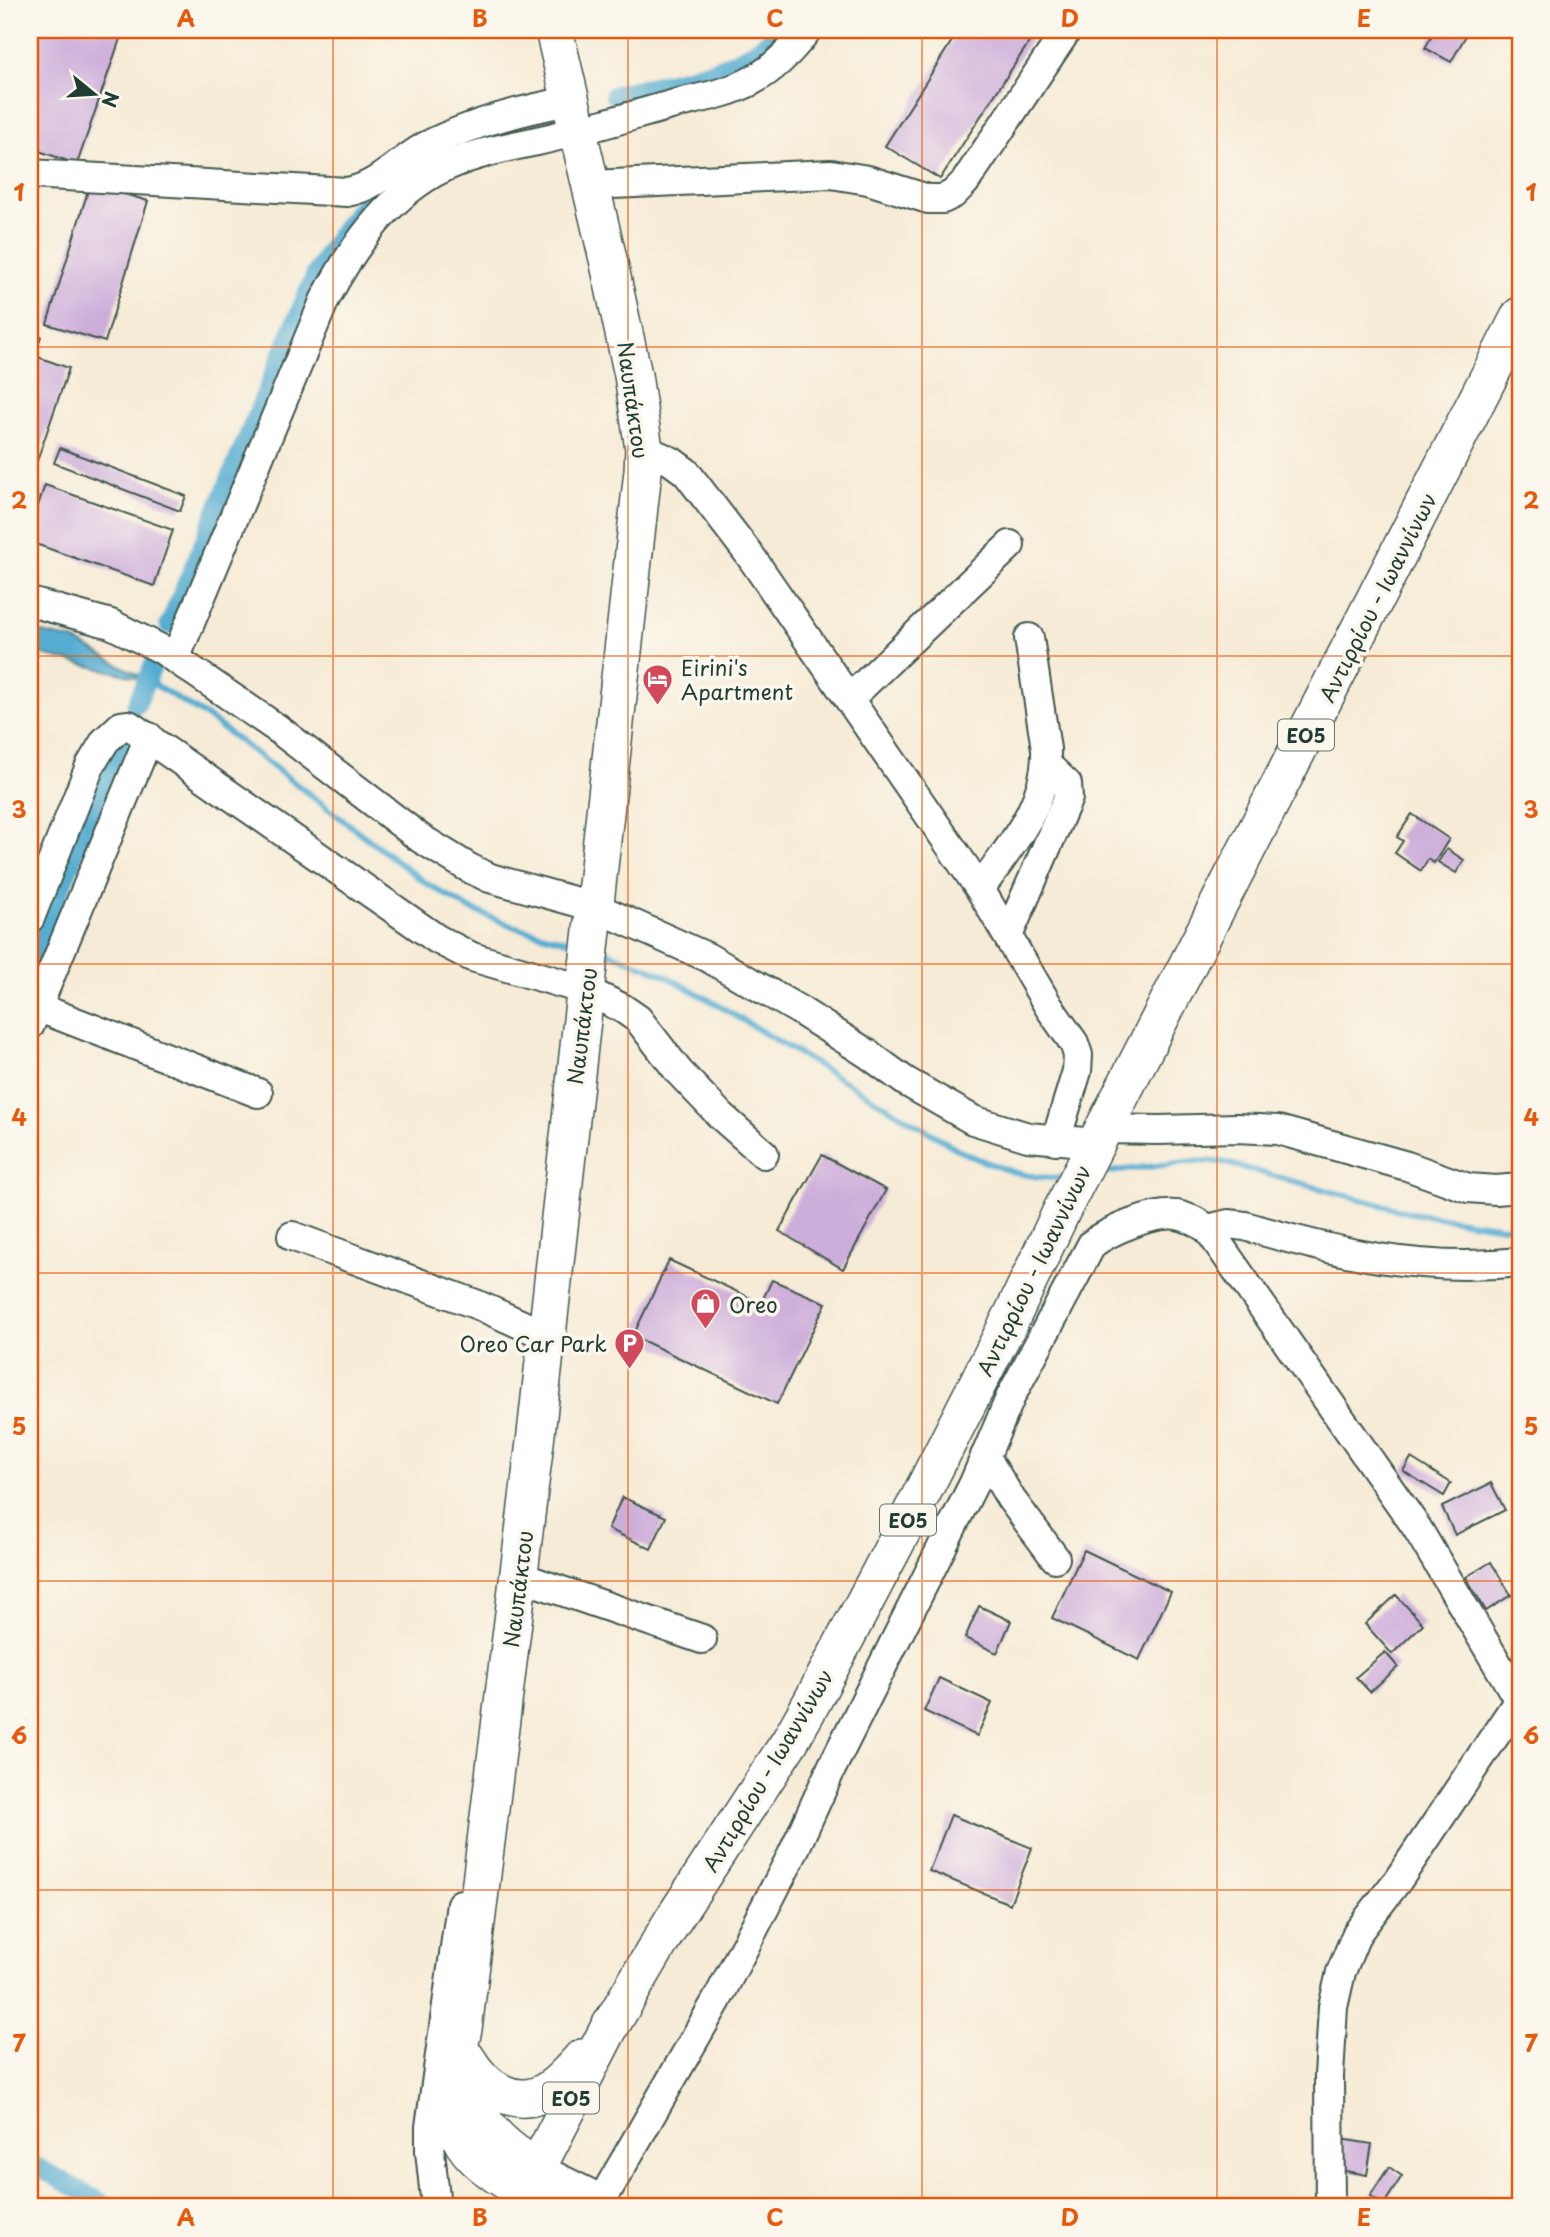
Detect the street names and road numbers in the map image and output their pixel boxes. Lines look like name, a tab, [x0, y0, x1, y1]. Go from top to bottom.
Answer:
street label: Ναυπάκτου	[610, 339, 658, 461]
street label: Αντιρρίου - Ιωαννίνων	[1310, 487, 1444, 707]
road number: ΕΟ5	[1278, 720, 1334, 750]
street label: Ναυπάκτου	[558, 966, 604, 1086]
street label: Αντιρρίου - Ιωαννίνων	[968, 1159, 1098, 1381]
road number: ΕΟ5	[880, 1504, 936, 1536]
street label: Ναυπάκτου	[494, 1529, 540, 1649]
street label: Αντιρρίου - Ιωαννίνων	[694, 1663, 840, 1877]
road number: ΕΟ5	[543, 2082, 599, 2114]

